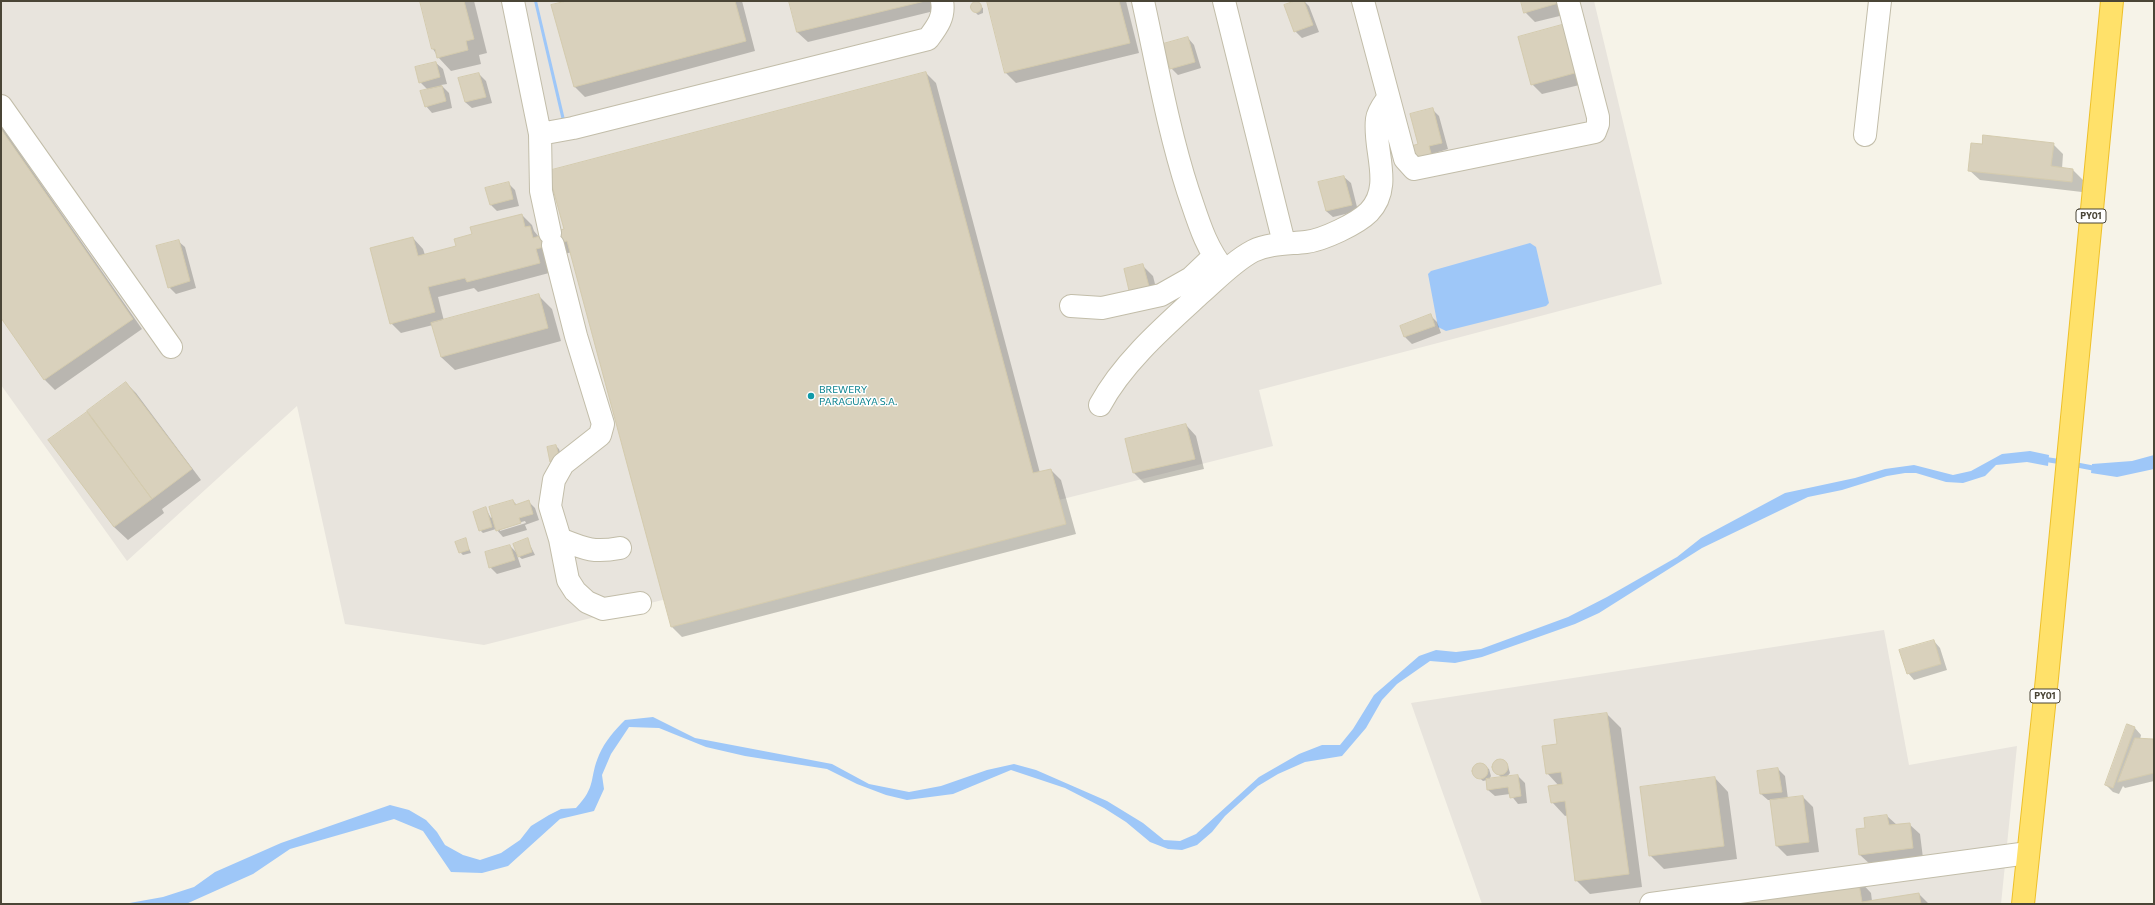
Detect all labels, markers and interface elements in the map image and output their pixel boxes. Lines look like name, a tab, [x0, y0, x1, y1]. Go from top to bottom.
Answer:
road number: PY01	[2076, 209, 2106, 223]
place label: BREWERY PARAGUAYA S.A.	[819, 384, 897, 408]
marker: BREWERY PARAGUAYA S.A.	[806, 391, 816, 401]
road number: PY01	[2030, 689, 2060, 703]

